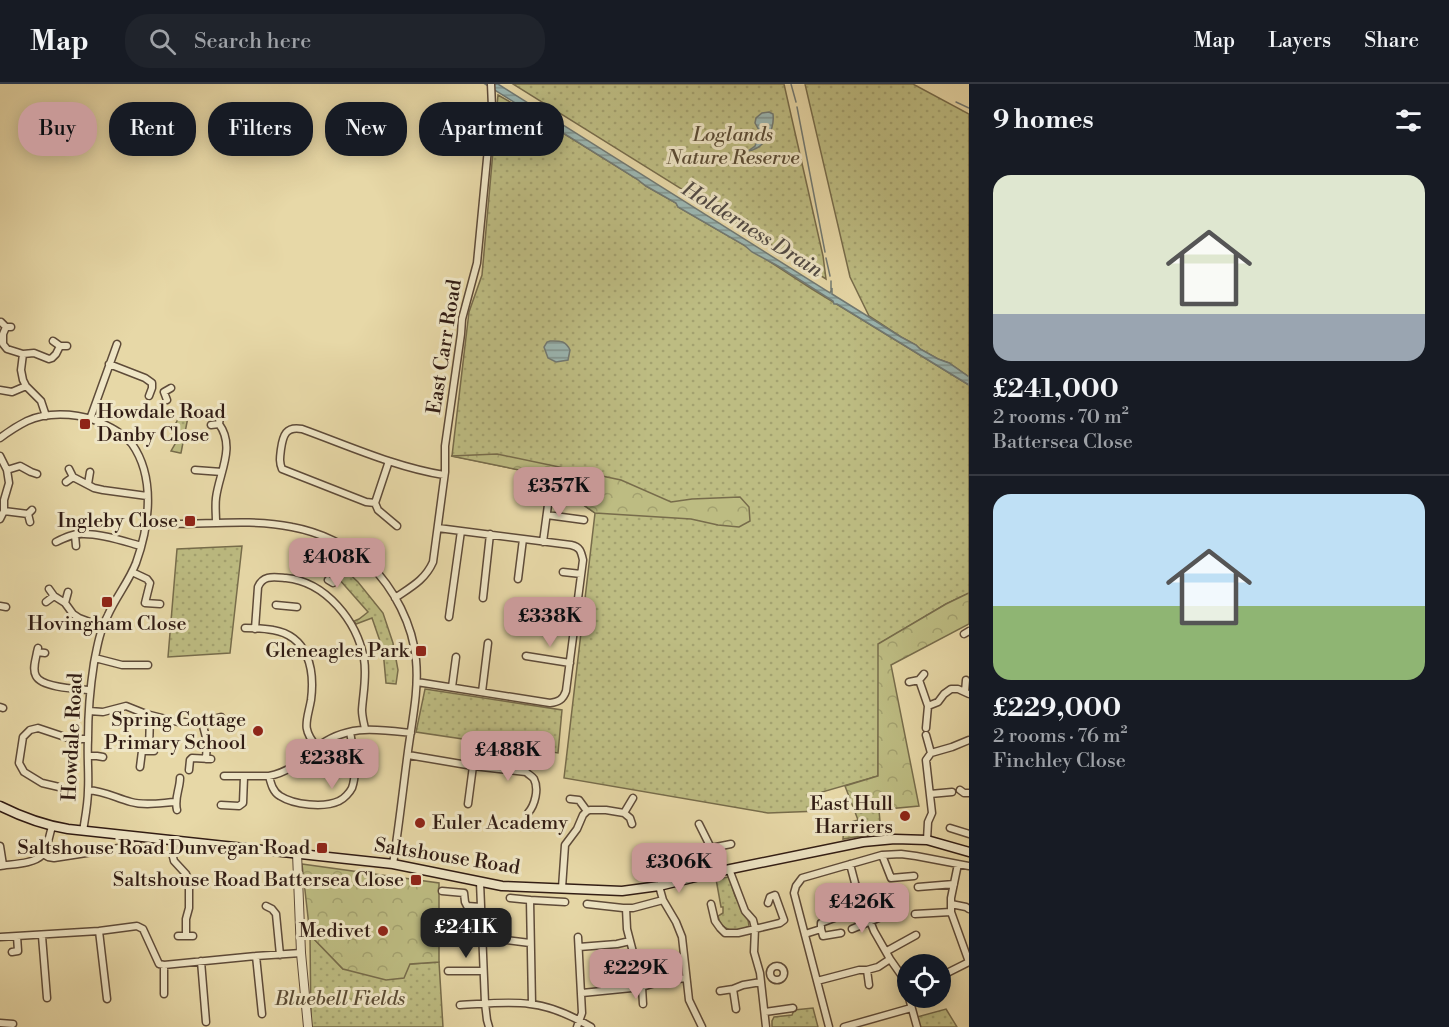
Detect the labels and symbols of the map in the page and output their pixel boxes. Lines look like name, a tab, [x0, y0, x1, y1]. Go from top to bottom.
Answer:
park label: Loglands Nature Reserve	[665, 123, 800, 171]
water label: Holderness Drain	[676, 176, 827, 284]
street label: East Carr Road	[422, 277, 468, 416]
place label: Howdale Road Danby Close	[97, 400, 226, 448]
marker: Howdale Road Danby Close	[78, 417, 92, 431]
pin: £357K	[517, 467, 601, 518]
place label: Ingleby Close	[57, 509, 178, 534]
marker: Ingleby Close	[183, 514, 197, 528]
pin: £408K	[295, 538, 379, 589]
marker: Hovingham Close	[100, 595, 114, 609]
pin: £338K	[508, 597, 592, 648]
place label: Hovingham Close	[27, 612, 187, 637]
place label: Gleneagles Park	[265, 639, 411, 664]
marker: Gleneagles Park	[414, 644, 428, 658]
street label: Howdale Road	[57, 671, 89, 802]
place label: Spring Cottage Primary School	[104, 708, 246, 756]
marker: Spring Cottage Primary School	[251, 724, 265, 738]
pin: £488K	[466, 731, 550, 782]
pin: £238K	[290, 739, 374, 790]
place label: East Hull Harriers	[810, 792, 893, 840]
marker: East Hull Harriers	[898, 809, 912, 823]
place label: Euler Academy	[432, 811, 568, 836]
marker: Euler Academy	[413, 816, 427, 830]
street label: Saltshouse Road	[372, 833, 522, 881]
place label: Saltshouse Road Dunvegan Road	[17, 836, 311, 861]
marker: Saltshouse Road Dunvegan Road	[315, 841, 329, 855]
pin: £306K	[637, 843, 721, 894]
place label: Saltshouse Road Battersea Close	[113, 868, 404, 893]
marker: Saltshouse Road Battersea Close	[409, 873, 423, 887]
pin: £426K	[820, 883, 904, 934]
pin: £241K	[424, 908, 508, 959]
place label: Medivet	[298, 919, 371, 944]
marker: Medivet	[376, 924, 390, 938]
pin: £229K	[594, 949, 678, 1000]
park label: Bluebell Fields	[274, 987, 406, 1012]

